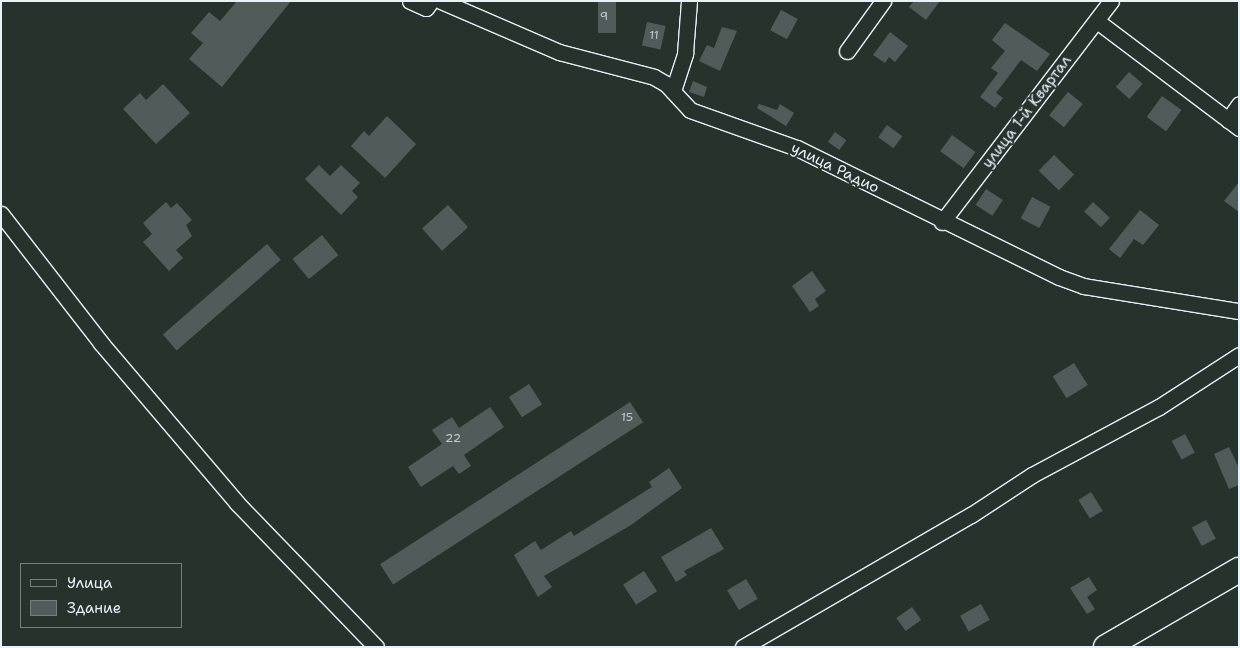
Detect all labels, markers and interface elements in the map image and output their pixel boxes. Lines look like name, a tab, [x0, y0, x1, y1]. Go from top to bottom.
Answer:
house number: 9	[600, 10, 608, 24]
house number: 11	[649, 29, 659, 43]
street label: улица 1-й Квартал	[979, 52, 1075, 172]
street label: улица Радио	[788, 139, 882, 197]
house number: 15	[621, 411, 633, 425]
house number: 22	[445, 432, 461, 446]
legend	[20, 563, 182, 628]
text: Улица	[67, 573, 112, 593]
text: Здание	[67, 598, 121, 618]

